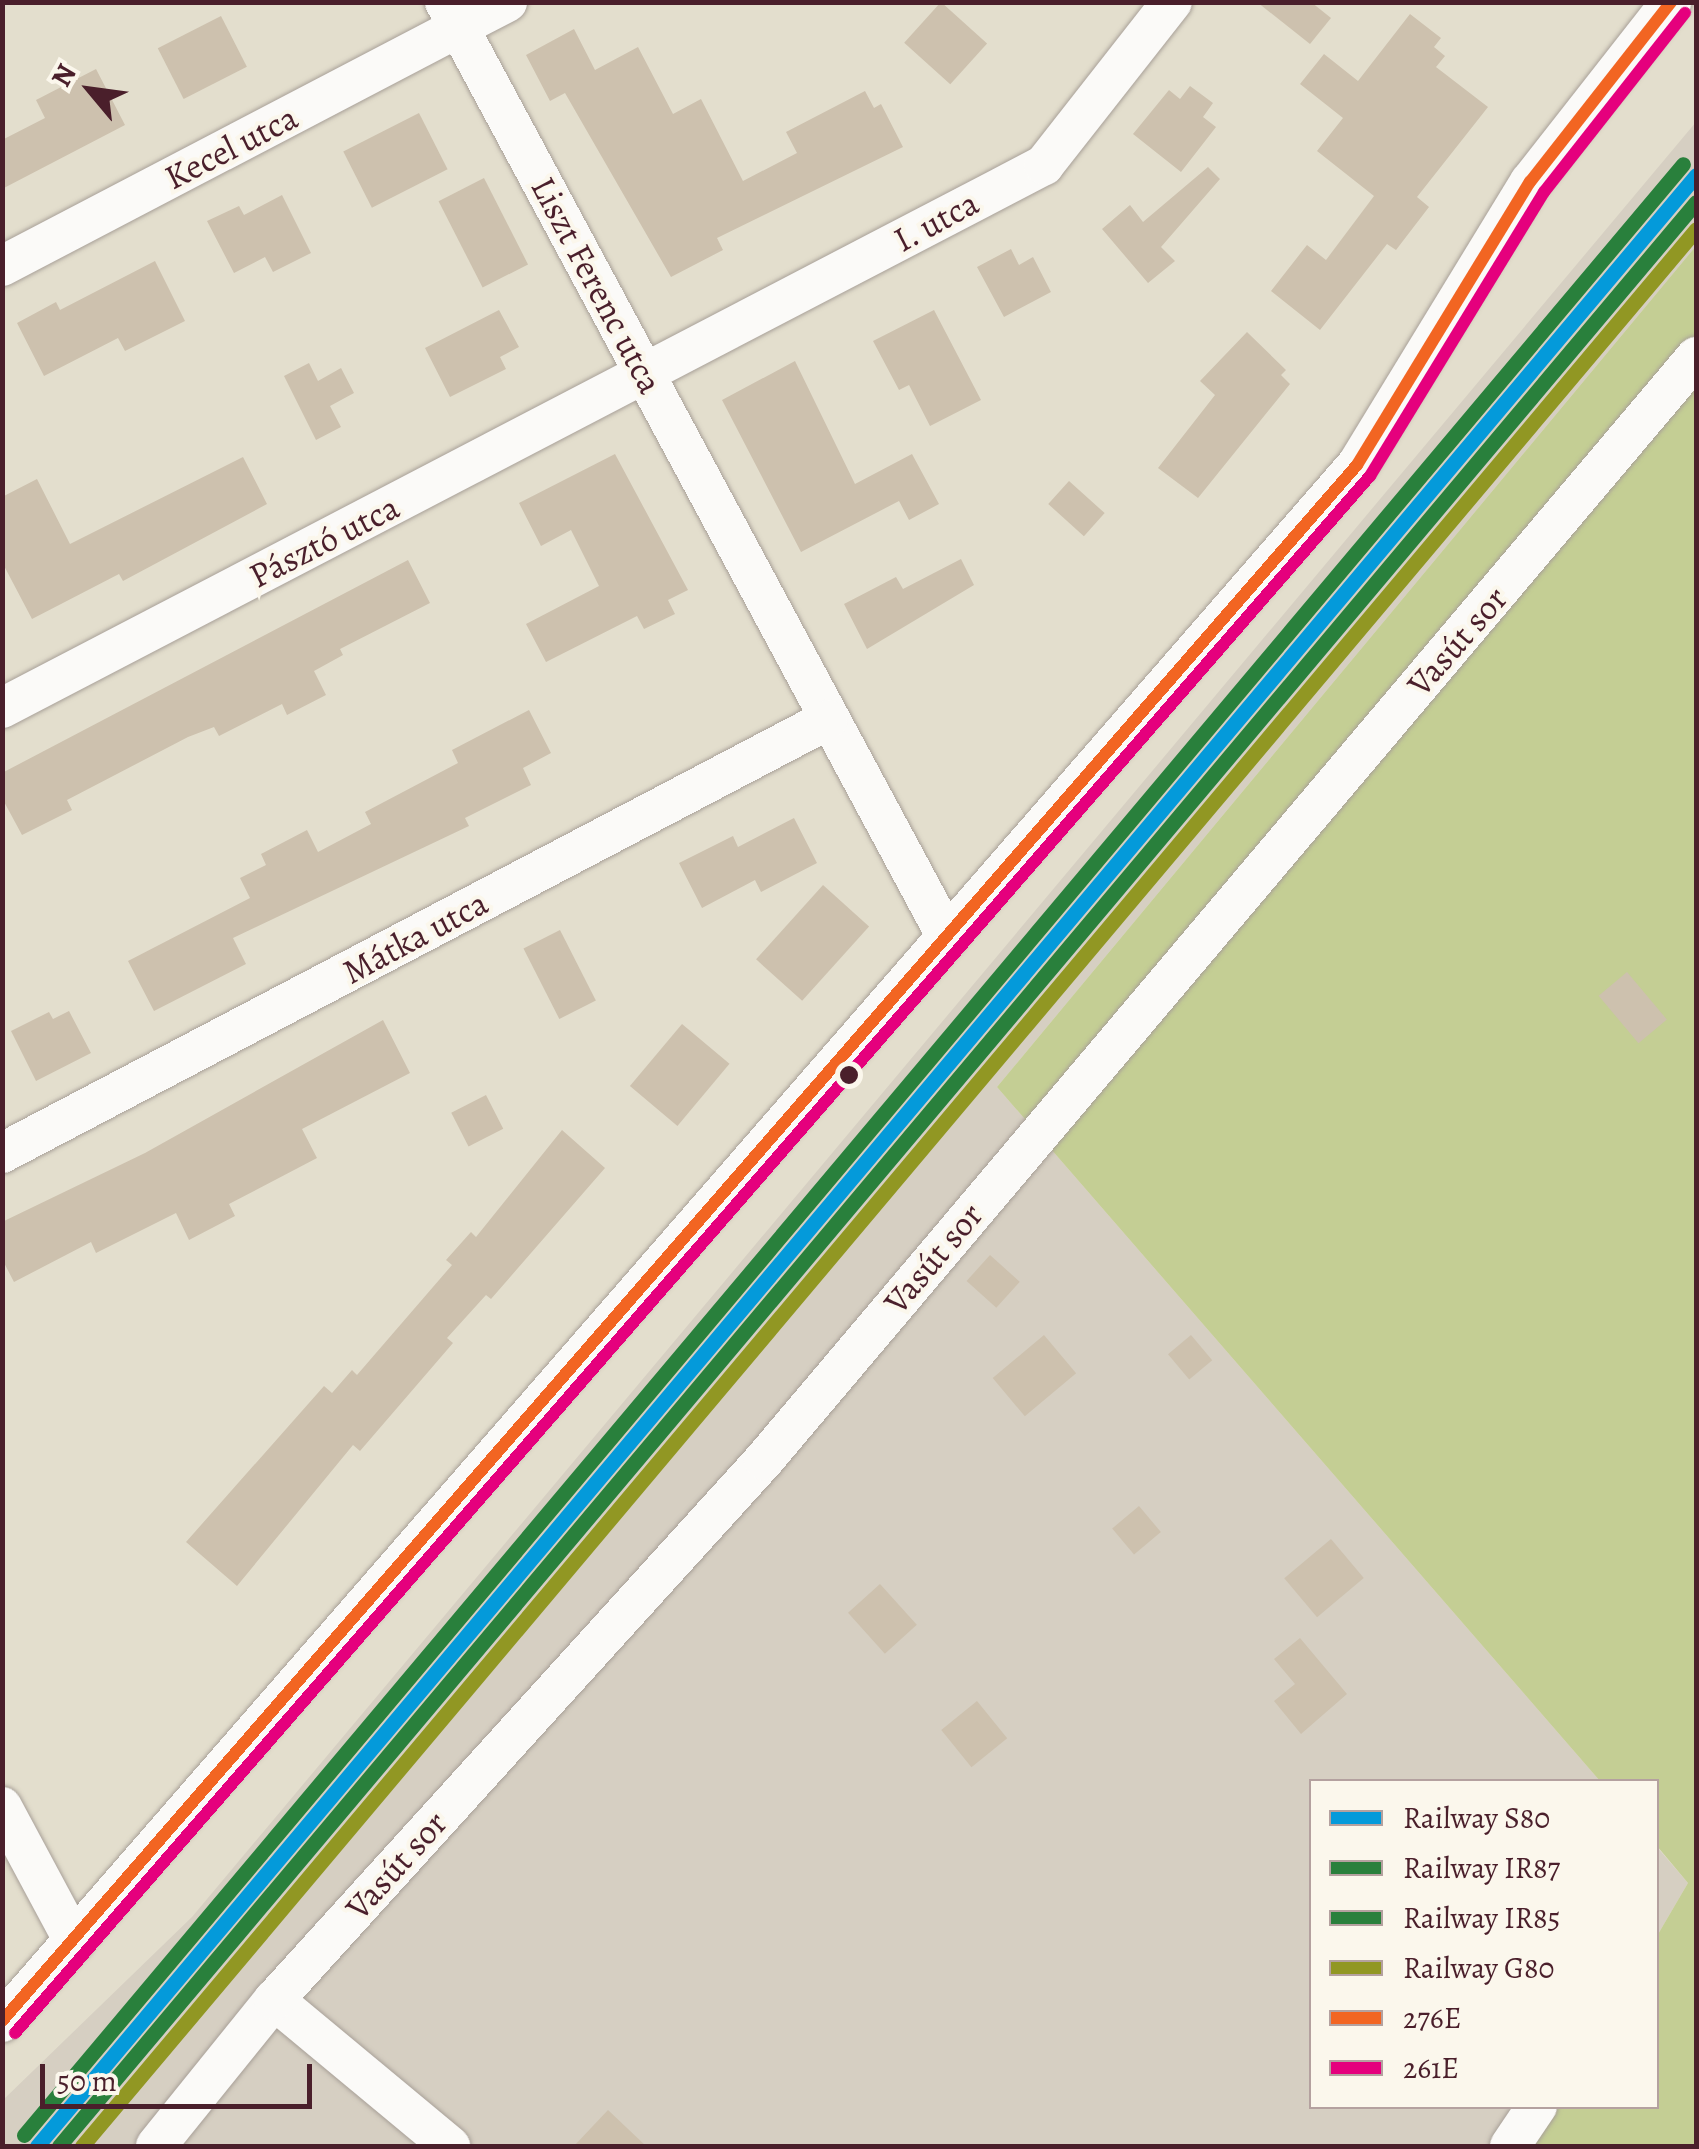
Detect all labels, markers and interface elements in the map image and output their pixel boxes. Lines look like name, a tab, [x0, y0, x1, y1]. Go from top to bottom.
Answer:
north arrow	[40, 40, 140, 140]
text: N	[42, 57, 85, 94]
street label: Kecel utca	[158, 96, 304, 198]
street label: Liszt Ferenc utca	[522, 170, 672, 400]
street label: I. utca	[886, 181, 986, 261]
street label: Pásztó utca	[242, 485, 406, 597]
street label: Vasút sor	[1398, 578, 1516, 704]
street label: Mátka utca	[335, 881, 495, 993]
unlabelled marker	[839, 1065, 859, 1085]
street label: Vasút sor	[875, 1194, 991, 1322]
legend	[1309, 1779, 1659, 2109]
text: Railway S80	[1403, 1798, 1550, 1838]
street label: Vasút sor	[336, 1802, 456, 1928]
text: Railway IR87	[1403, 1848, 1560, 1888]
text: Railway IR85	[1403, 1898, 1561, 1938]
text: Railway G80	[1403, 1948, 1554, 1988]
text: 276E	[1403, 1998, 1461, 2038]
scale bar	[45, 2044, 318, 2106]
text: 261E	[1403, 2048, 1459, 2088]
text: 50 m	[57, 2061, 117, 2101]

